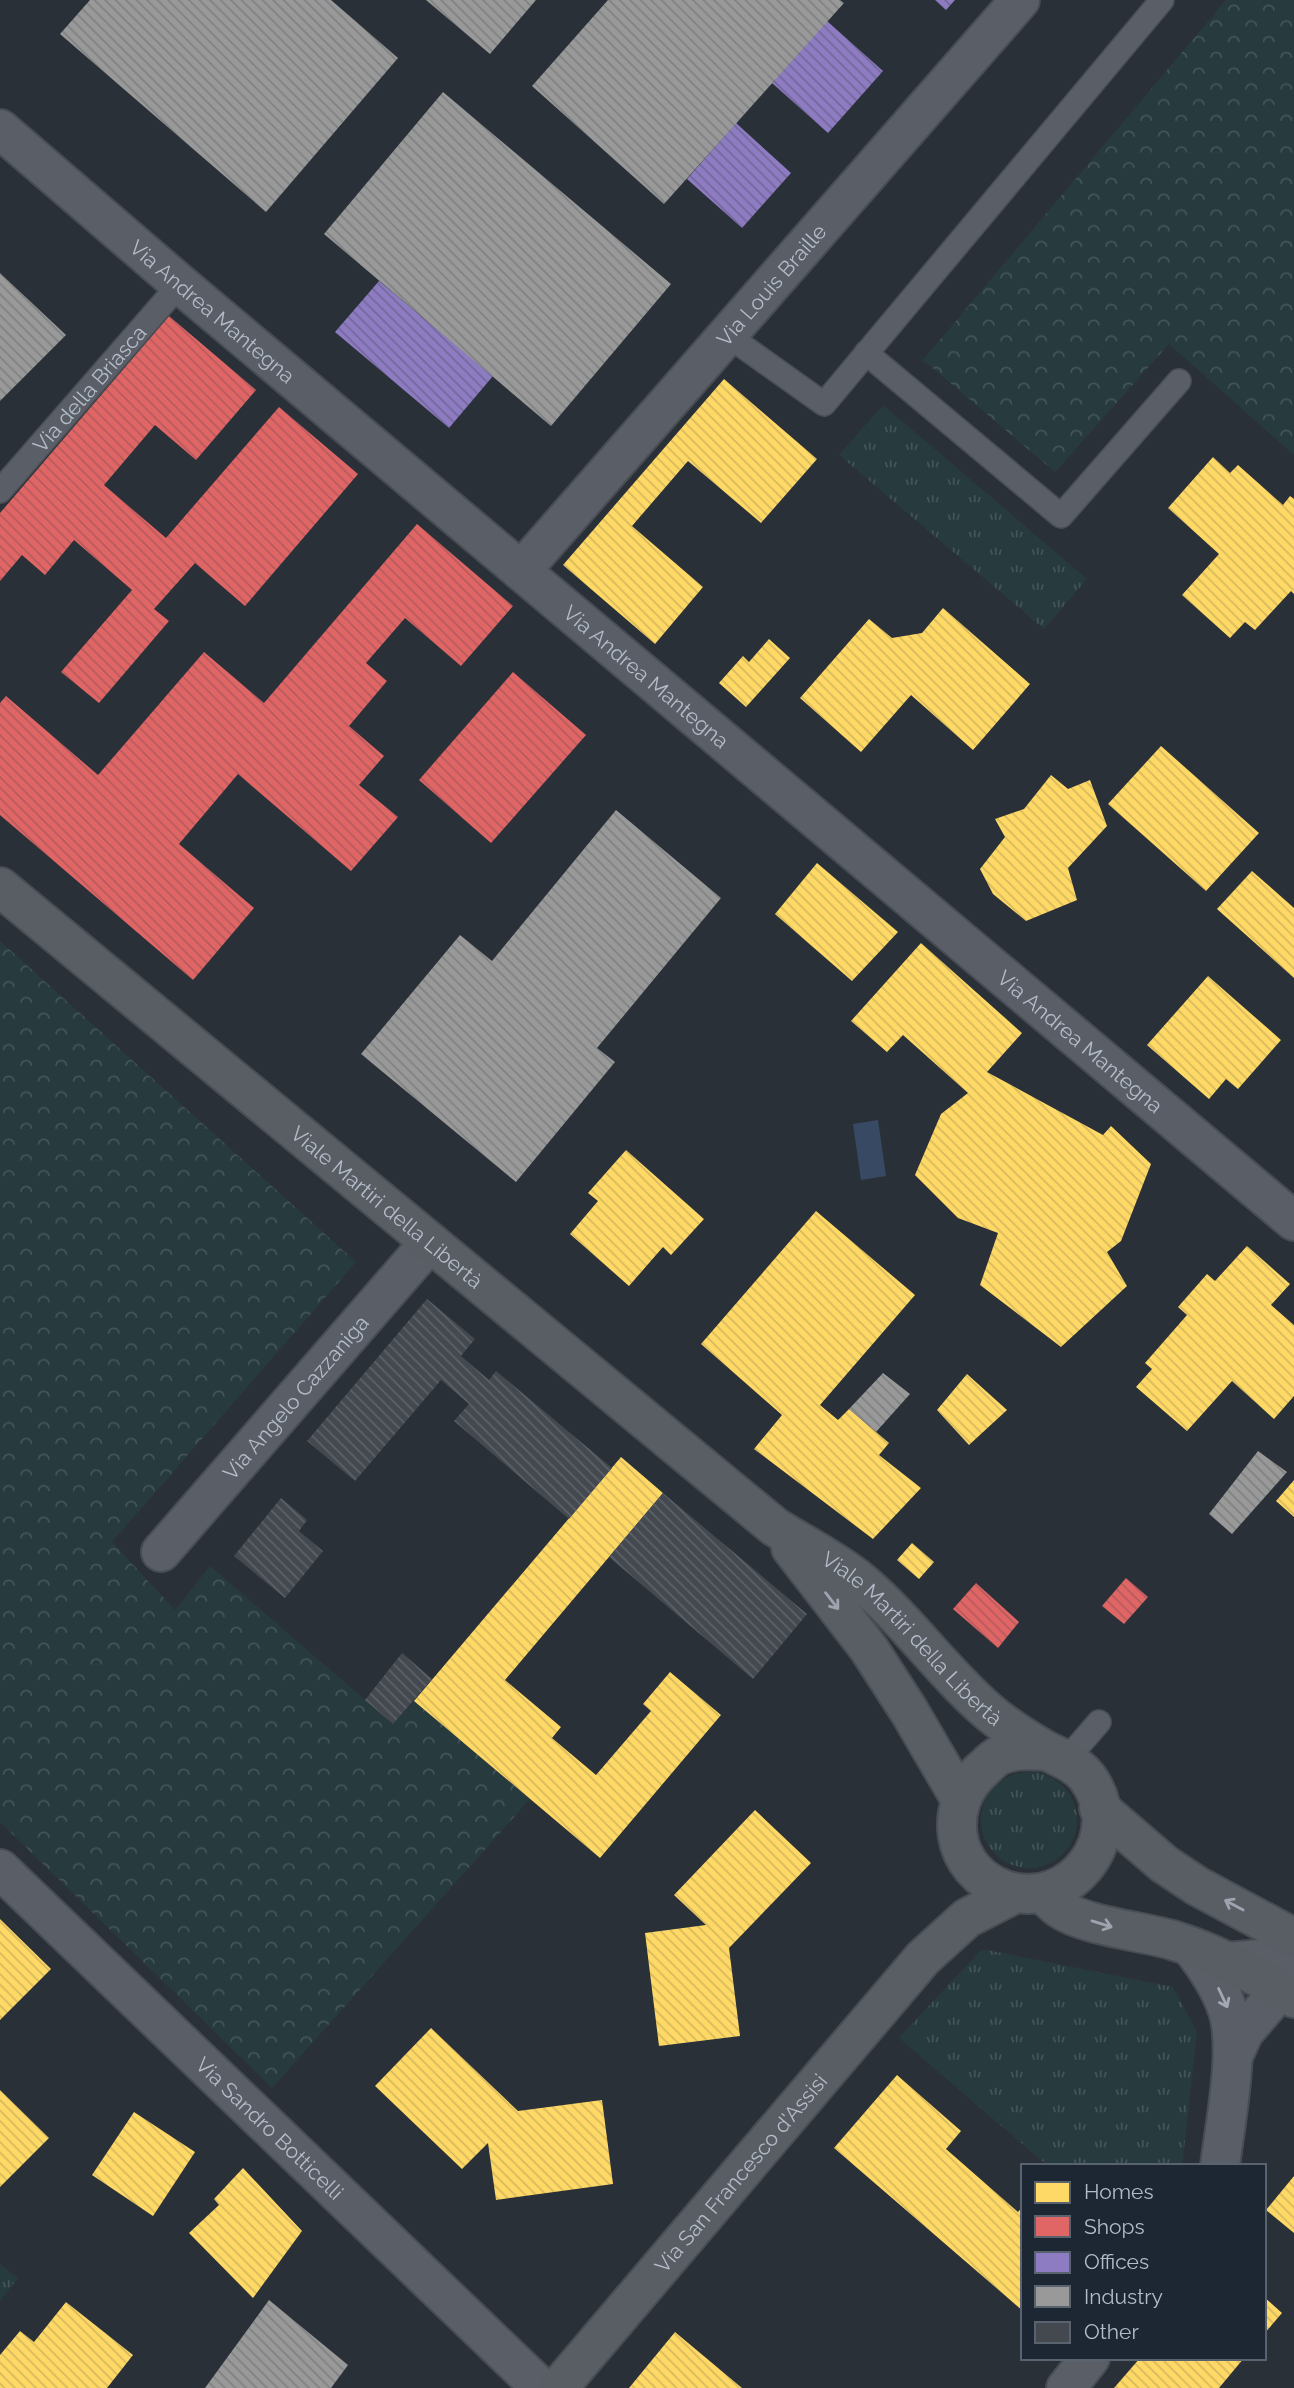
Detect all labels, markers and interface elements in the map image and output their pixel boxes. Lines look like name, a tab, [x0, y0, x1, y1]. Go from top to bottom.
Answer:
street label: Via Louis Braille	[711, 219, 831, 351]
street label: Via Andrea Mantegna	[125, 234, 300, 388]
street label: Via della Briasca	[27, 320, 151, 457]
street label: Via Andrea Mantegna	[559, 600, 734, 753]
street label: Via Andrea Mantegna	[993, 965, 1168, 1118]
street label: Viale Martiri della Libertà	[286, 1120, 488, 1293]
street label: Via Angelo Cazzaniga	[217, 1310, 373, 1485]
street label: Viale Martiri della Libertà	[818, 1546, 1007, 1731]
one-way arrow	[824, 1591, 839, 1609]
one-way arrow	[1224, 1898, 1245, 1912]
one-way arrow	[1091, 1919, 1113, 1931]
one-way arrow	[1216, 1987, 1230, 2008]
street label: Via Sandro Botticelli	[191, 2051, 349, 2204]
street label: Via San Francesco d'Assisi	[649, 2069, 832, 2277]
legend	[1021, 2164, 1266, 2360]
text: Homes	[1084, 2179, 1154, 2204]
text: Shops	[1084, 2214, 1145, 2239]
text: Offices	[1084, 2249, 1149, 2274]
text: Industry	[1084, 2284, 1163, 2309]
text: Other	[1084, 2319, 1139, 2344]

